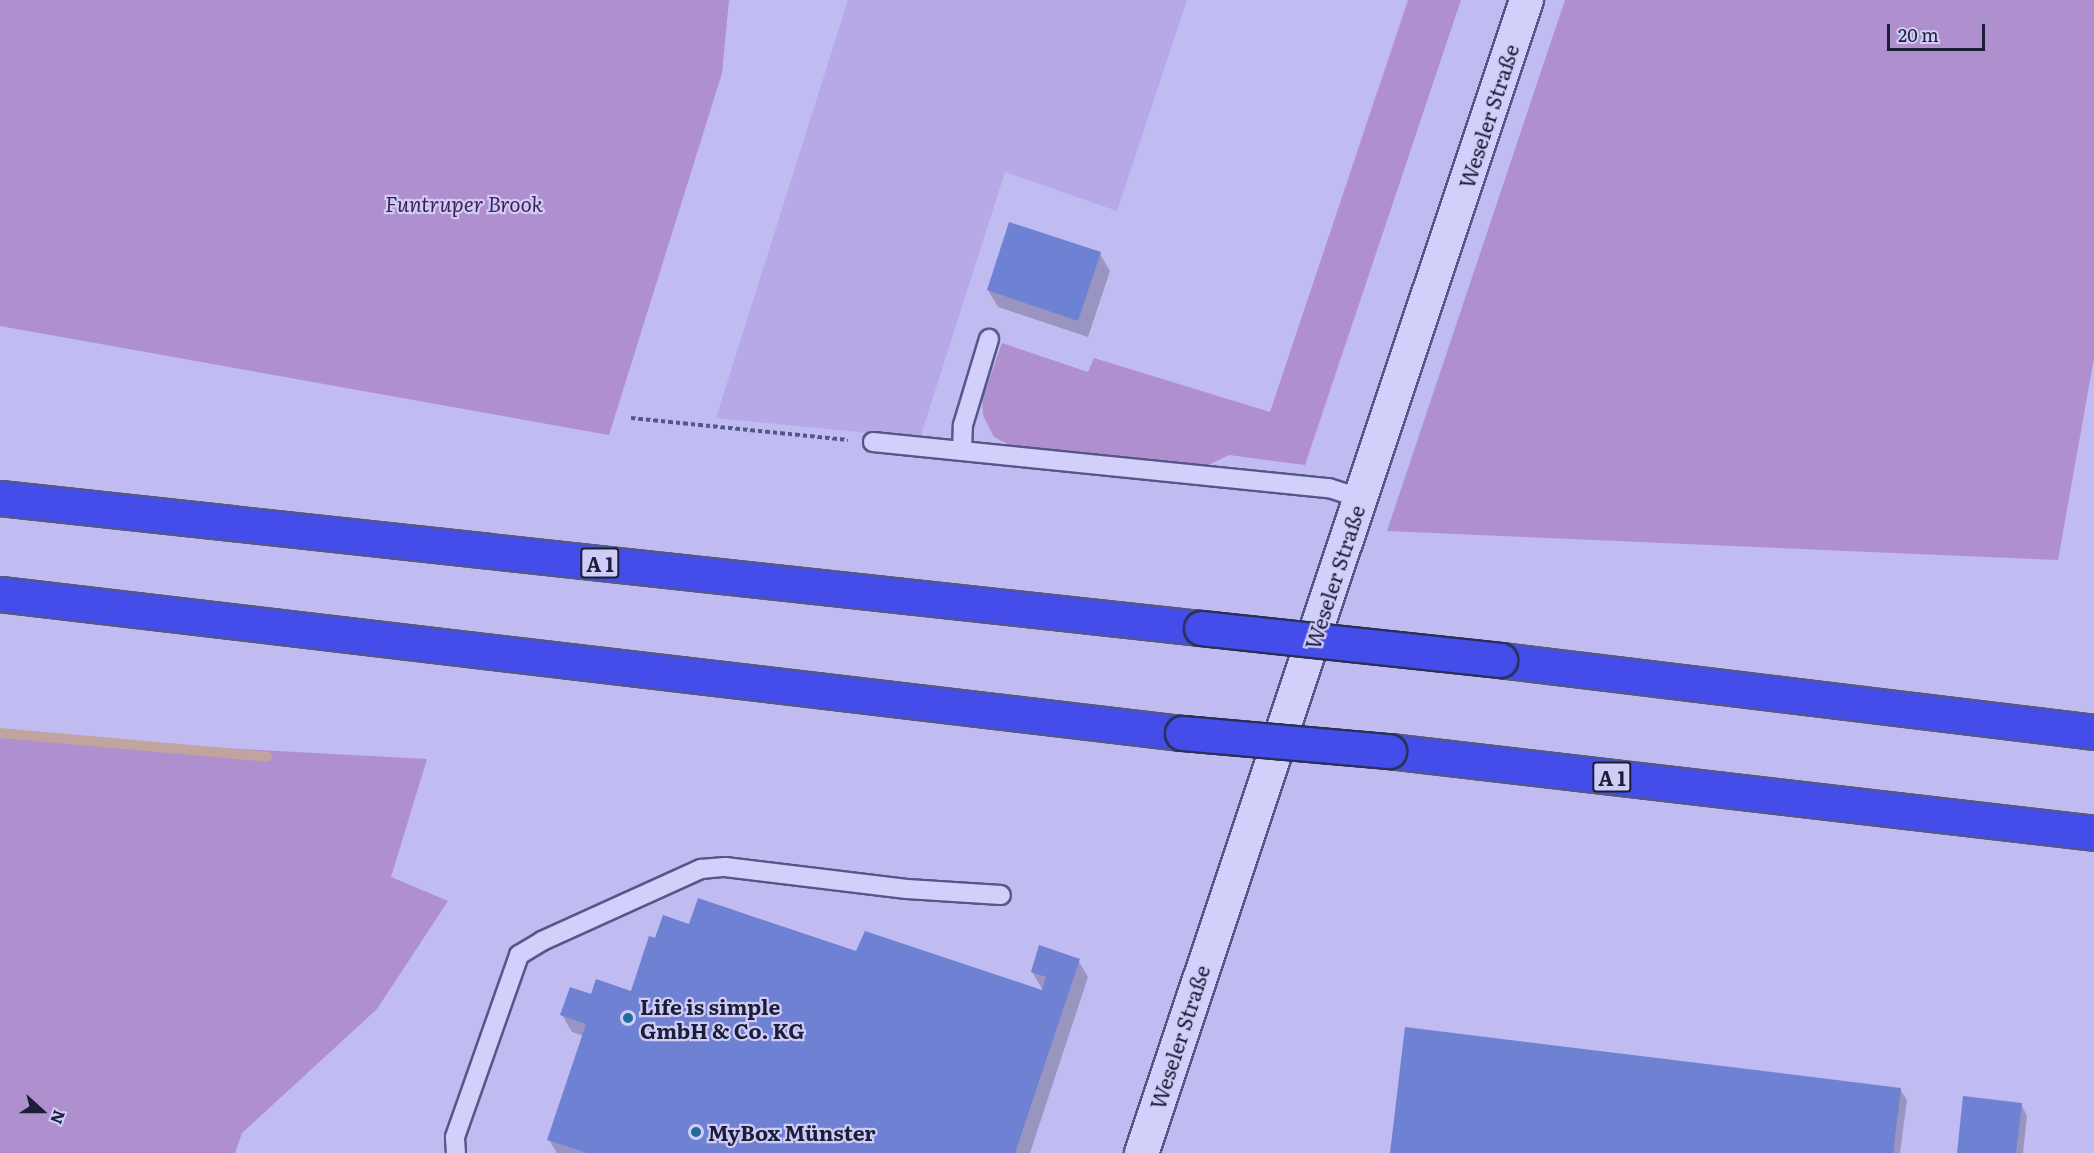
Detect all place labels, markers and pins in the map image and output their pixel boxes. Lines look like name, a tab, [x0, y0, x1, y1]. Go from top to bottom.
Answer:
place label: Life is simple GmbH & Co. KG	[640, 993, 804, 1043]
marker: Life is simple GmbH & Co. KG	[621, 1011, 635, 1025]
place label: MyBox Münster	[708, 1119, 876, 1145]
marker: MyBox Münster	[689, 1125, 703, 1139]

